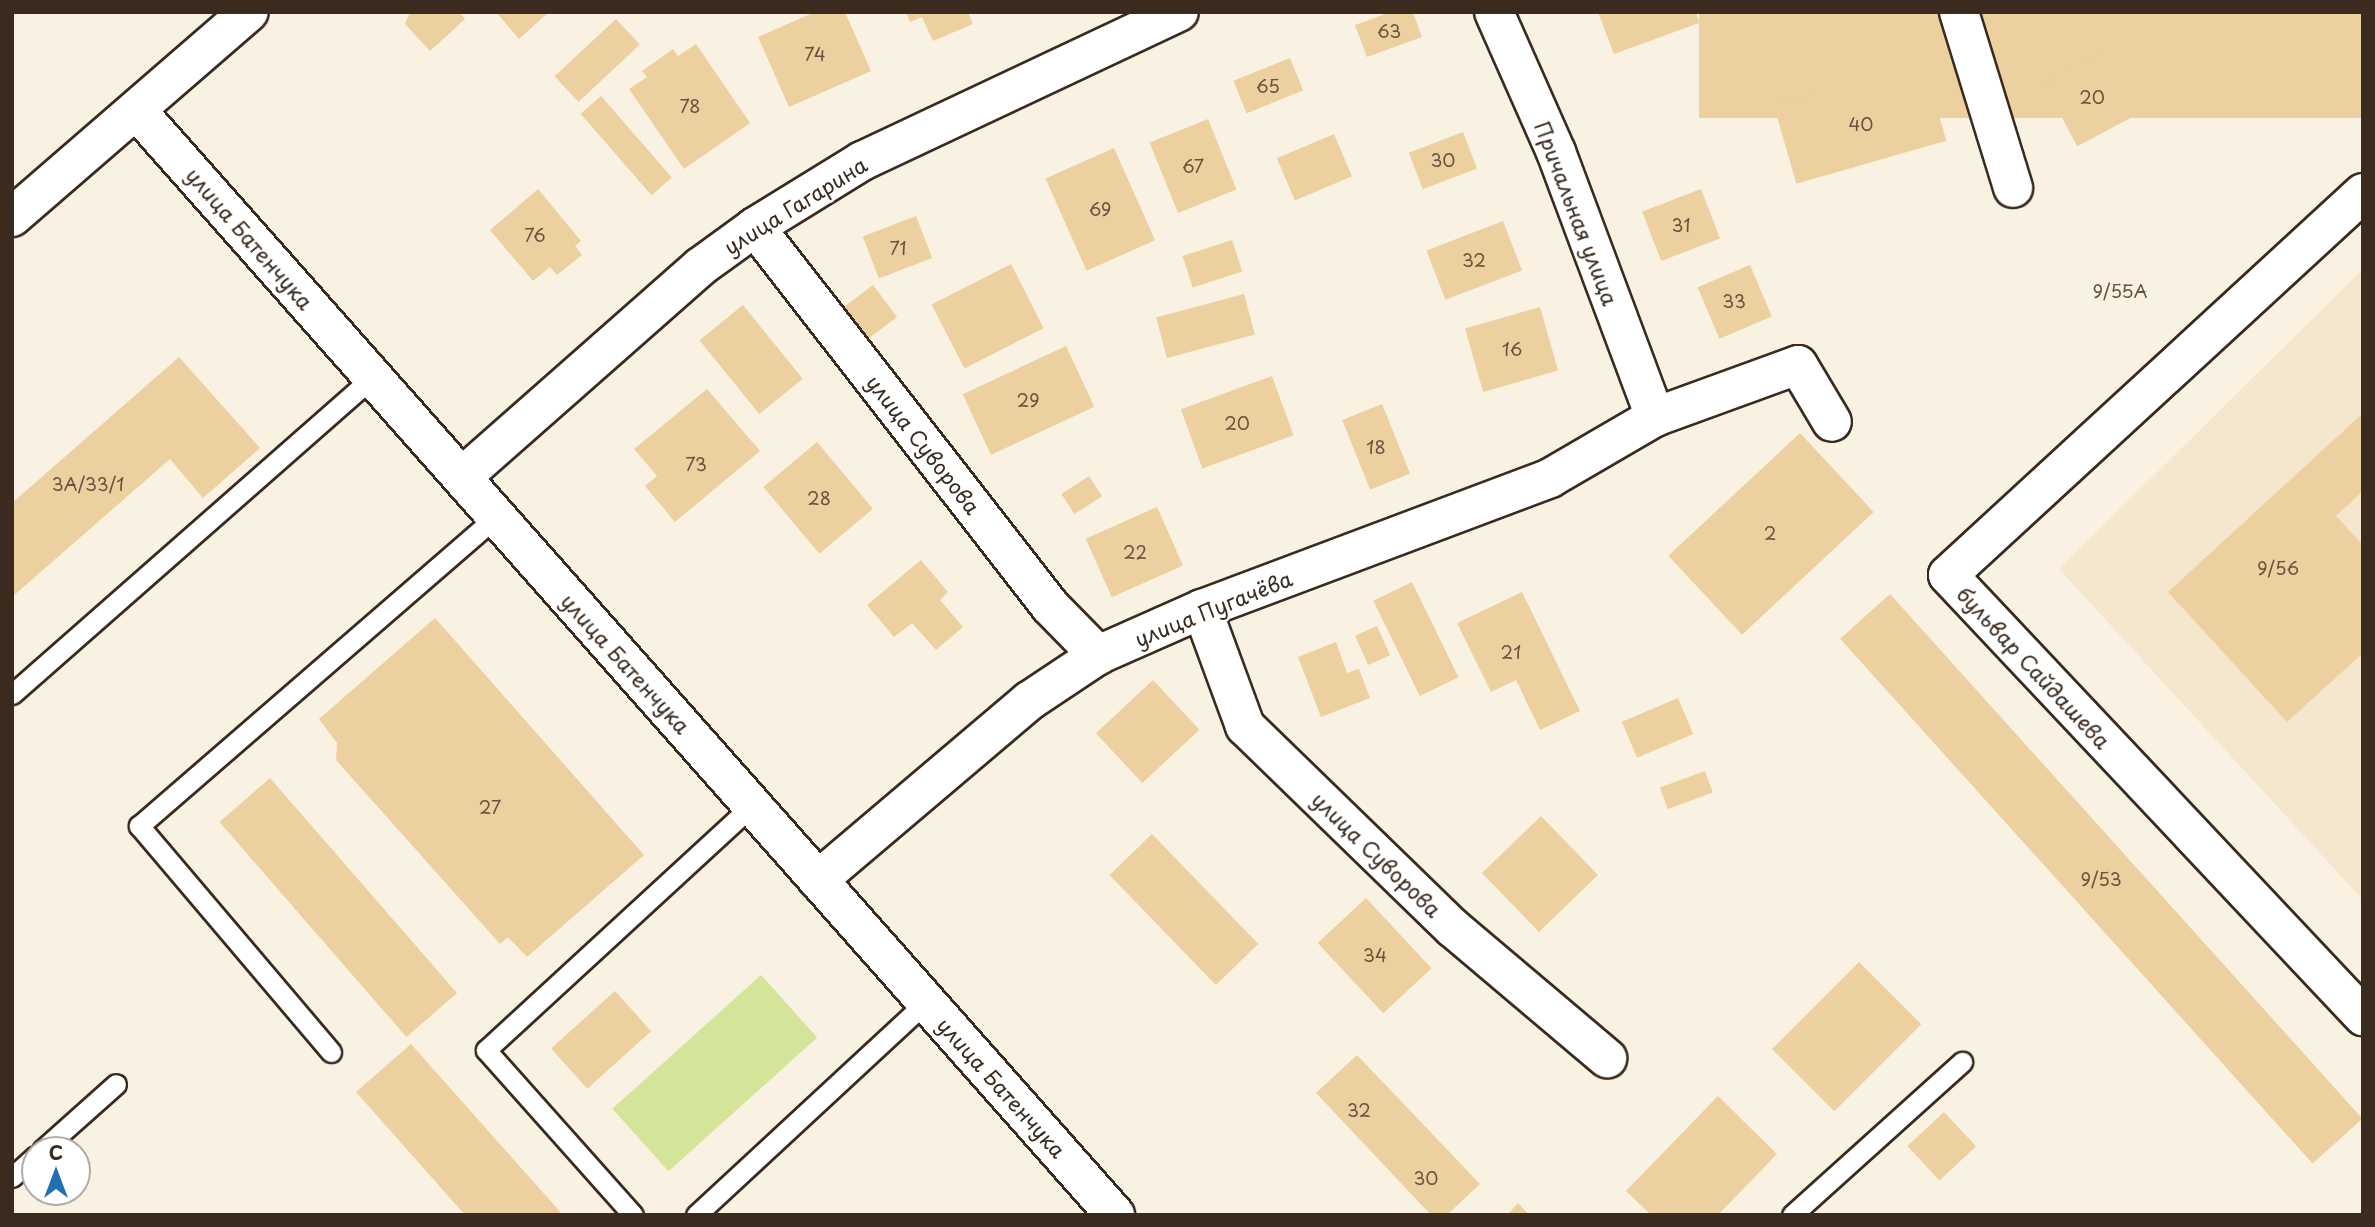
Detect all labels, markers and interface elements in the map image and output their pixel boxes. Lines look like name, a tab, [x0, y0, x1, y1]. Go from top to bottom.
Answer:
house number: 63	[1377, 20, 1401, 42]
house number: 74	[804, 43, 826, 65]
house number: 65	[1256, 75, 1280, 97]
house number: 20	[2079, 86, 2105, 108]
house number: 78	[680, 95, 700, 117]
house number: 40	[1848, 113, 1874, 135]
street label: Причальная улица	[1530, 117, 1624, 309]
house number: 30	[1430, 149, 1456, 171]
street label: улица Гагарина	[719, 151, 871, 259]
house number: 67	[1182, 155, 1204, 177]
street label: улица Батенчука	[182, 162, 318, 314]
house number: 69	[1089, 198, 1111, 220]
house number: 31	[1672, 214, 1690, 236]
house number: 76	[524, 224, 546, 246]
house number: 71	[890, 237, 906, 259]
house number: 32	[1462, 249, 1486, 271]
house number: 9/55А	[2093, 280, 2147, 302]
house number: 33	[1722, 290, 1746, 312]
house number: 16	[1502, 338, 1522, 360]
street label: улица Суворова	[862, 369, 986, 519]
house number: 29	[1017, 389, 1039, 411]
house number: 20	[1224, 412, 1250, 434]
house number: 18	[1366, 436, 1386, 458]
house number: 73	[685, 453, 707, 475]
house number: 3А/33/1	[52, 473, 124, 495]
house number: 28	[807, 487, 831, 509]
house number: 2	[1764, 522, 1776, 544]
house number: 22	[1123, 541, 1147, 563]
house number: 9/56	[2257, 557, 2299, 579]
street label: улица Пугачёва	[1130, 565, 1296, 651]
street label: бульвар Сайдашева	[1952, 581, 2116, 753]
street label: улица Батенчука	[557, 588, 695, 738]
house number: 21	[1501, 641, 1521, 663]
street label: улица Суворова	[1307, 786, 1447, 922]
house number: 27	[479, 796, 501, 818]
house number: 9/53	[2080, 868, 2122, 890]
house number: 34	[1363, 944, 1387, 966]
street label: улица Батенчука	[933, 1012, 1071, 1162]
house number: 32	[1347, 1099, 1371, 1121]
north arrow	[21, 1136, 91, 1206]
text: С	[49, 1138, 63, 1166]
house number: 30	[1413, 1167, 1439, 1189]

